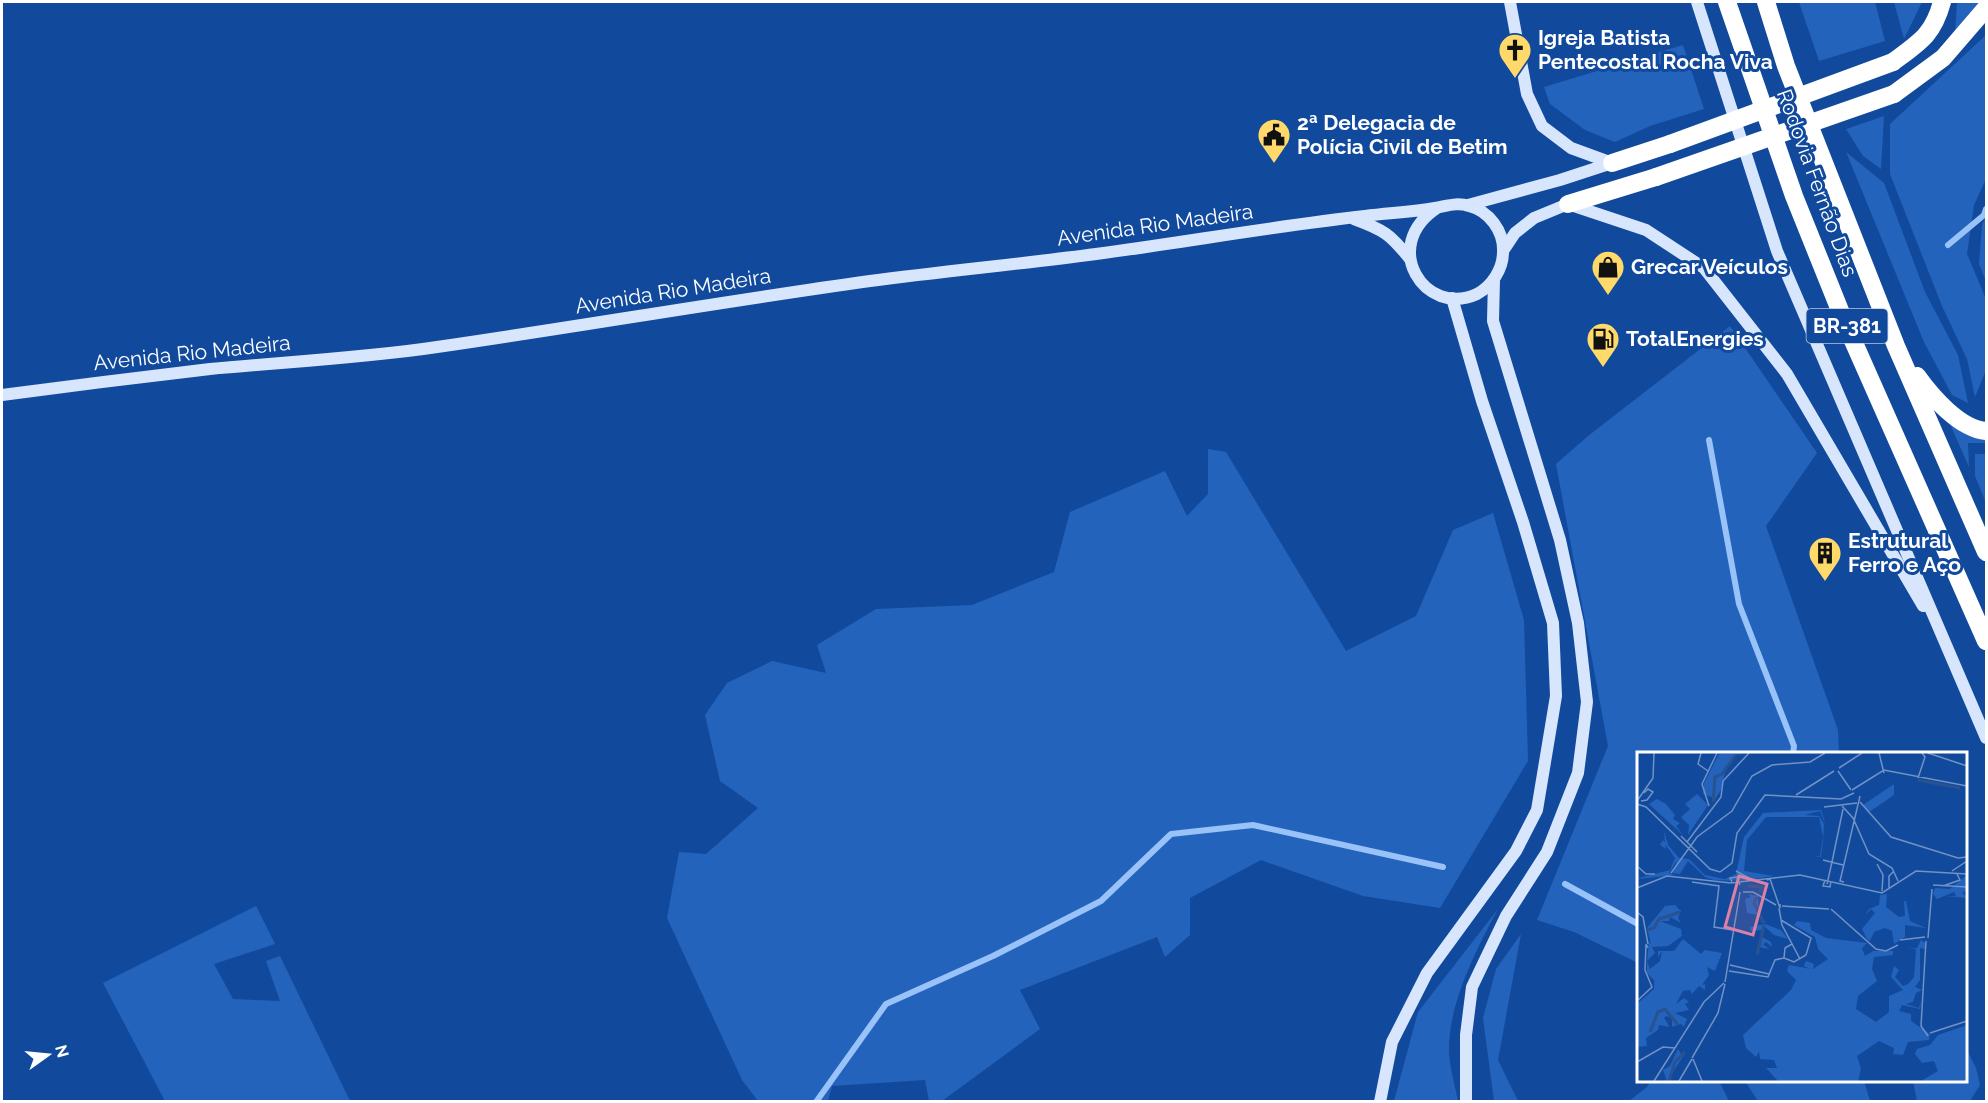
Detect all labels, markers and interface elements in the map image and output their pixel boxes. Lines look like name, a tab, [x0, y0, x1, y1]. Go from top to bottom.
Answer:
place label: Igreja Batista Pentecostal Rocha Viva	[1538, 25, 1773, 74]
church icon: Igreja Batista Pentecostal Rocha Viva	[1497, 32, 1533, 79]
street label: Rodovia Fernão Dias	[1772, 86, 1863, 280]
place label: 2ª Delegacia de Polícia Civil de Betim	[1297, 110, 1508, 159]
public building icon: 2ª Delegacia de Polícia Civil de Betim	[1256, 117, 1292, 164]
street label: Avenida Rio Madeira	[1055, 198, 1255, 251]
shop icon: Grecar Veículos	[1590, 249, 1626, 296]
place label: Grecar Veículos	[1631, 254, 1788, 279]
street label: Avenida Rio Madeira	[573, 263, 773, 318]
road number: BR-381	[1806, 309, 1888, 343]
fuel station icon: TotalEnergies	[1585, 321, 1621, 368]
place label: TotalEnergies	[1626, 326, 1764, 351]
street label: Avenida Rio Madeira	[92, 330, 292, 375]
place label: Estrutural Ferro e Aço	[1848, 528, 1961, 577]
building icon: Estrutural Ferro e Aço	[1807, 535, 1843, 582]
inset map	[1637, 752, 1967, 1082]
north arrow	[18, 1025, 78, 1085]
text: N	[51, 1043, 73, 1060]

